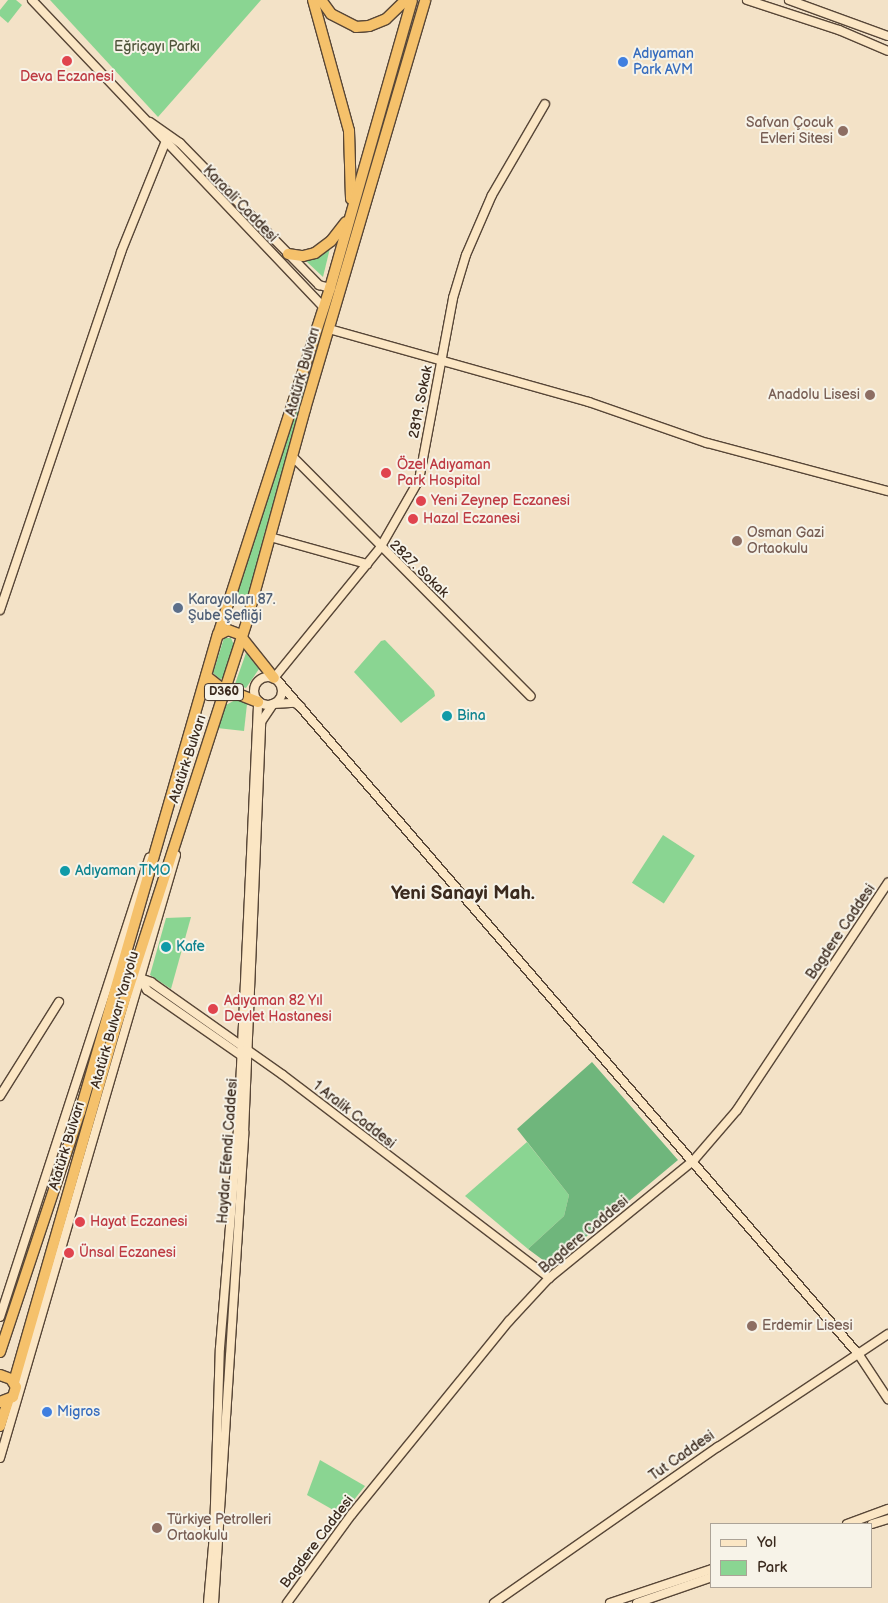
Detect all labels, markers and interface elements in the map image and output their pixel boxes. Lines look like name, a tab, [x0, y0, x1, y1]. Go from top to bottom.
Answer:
park label: Eğriçayı Parkı	[114, 39, 200, 55]
place label: Adıyaman Park AVM	[633, 46, 694, 78]
marker: Deva Eczanesi	[61, 55, 73, 67]
marker: Adıyaman Park AVM	[617, 56, 629, 68]
place label: Deva Eczanesi	[20, 69, 114, 85]
place label: Safvan Çocuk Evleri Sitesi	[746, 115, 833, 148]
marker: Safvan Çocuk Evleri Sitesi	[837, 125, 849, 137]
street label: Karaali Caddesi	[199, 162, 281, 246]
street label: Atatürk Bulvarı	[282, 326, 324, 418]
street label: 2819. Sokak	[406, 364, 436, 440]
place label: Anadolu Lisesi	[768, 387, 860, 403]
marker: Anadolu Lisesi	[864, 389, 876, 401]
place label: Özel Adıyaman Park Hospital	[397, 457, 491, 490]
marker: Özel Adıyaman Park Hospital	[379, 466, 393, 480]
place label: Yeni Zeynep Eczanesi	[431, 493, 570, 509]
marker: Yeni Zeynep Eczanesi	[415, 495, 427, 507]
place label: Hazal Eczanesi	[423, 511, 520, 527]
marker: Hazal Eczanesi	[407, 513, 419, 525]
place label: Osman Gazi Ortaokulu	[747, 525, 824, 558]
marker: Osman Gazi Ortaokulu	[731, 535, 743, 547]
street label: 2827. Sokak	[386, 537, 452, 601]
place label: Karayolları 87. Şube Şefliği	[188, 592, 275, 624]
marker: Karayolları 87. Şube Şefliği	[172, 602, 184, 614]
road number: D360	[203, 682, 245, 702]
place label: Bina	[457, 708, 486, 724]
marker: Bina	[441, 710, 453, 722]
street label: Atatürk Bulvarı	[166, 713, 210, 805]
place label: Adıyaman TMO	[75, 863, 171, 879]
marker: Adıyaman TMO	[59, 865, 71, 877]
street label: Bagdere Caddesi	[803, 881, 879, 983]
district label: Yeni Sanayi Mah.	[391, 883, 535, 905]
place label: Kafe	[176, 939, 205, 955]
marker: Kafe	[160, 941, 172, 953]
street label: Atatürk Bulvarı Yanyolu	[87, 949, 143, 1091]
place label: Adıyaman 82 Yıl Devlet Hastanesi	[224, 993, 332, 1026]
marker: Adıyaman 82 Yıl Devlet Hastanesi	[206, 1002, 220, 1016]
street label: Haydar Efendi Caddesi	[215, 1078, 241, 1224]
street label: 1 Aralik Caddesi	[309, 1078, 399, 1152]
street label: Atatürk Bulvarı	[46, 1100, 88, 1192]
street label: Bagdere Caddesi	[536, 1193, 632, 1277]
place label: Hayat Eczanesi	[90, 1214, 188, 1230]
marker: Hayat Eczanesi	[74, 1216, 86, 1228]
place label: Ünsal Eczanesi	[79, 1245, 176, 1261]
marker: Ünsal Eczanesi	[63, 1247, 75, 1259]
place label: Erdemir Lisesi	[762, 1318, 853, 1334]
marker: Erdemir Lisesi	[746, 1320, 758, 1332]
place label: Migros	[57, 1404, 100, 1420]
marker: Migros	[41, 1406, 53, 1418]
street label: Tut Caddesi	[646, 1427, 718, 1485]
street label: Bagdere Caddesi	[277, 1493, 357, 1591]
place label: Türkiye Petrolleri Ortaokulu	[167, 1512, 271, 1544]
marker: Türkiye Petrolleri Ortaokulu	[151, 1522, 163, 1534]
legend	[710, 1523, 873, 1588]
text: Yol	[757, 1533, 776, 1552]
text: Park	[757, 1558, 787, 1577]

